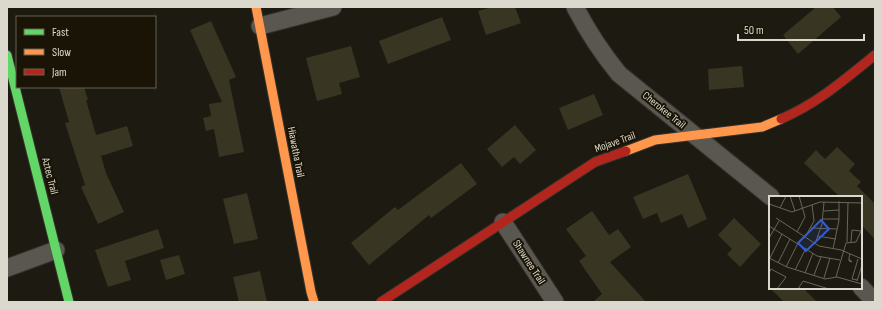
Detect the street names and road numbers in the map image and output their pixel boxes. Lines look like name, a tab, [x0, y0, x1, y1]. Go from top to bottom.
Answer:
street label: Cherokee Trail	[640, 89, 688, 131]
street label: Hiawatha Trail	[285, 126, 307, 178]
street label: Mojave Trail	[593, 129, 637, 155]
street label: Aztec Trail	[39, 155, 61, 196]
street label: Shawnee Trail	[510, 237, 548, 287]

